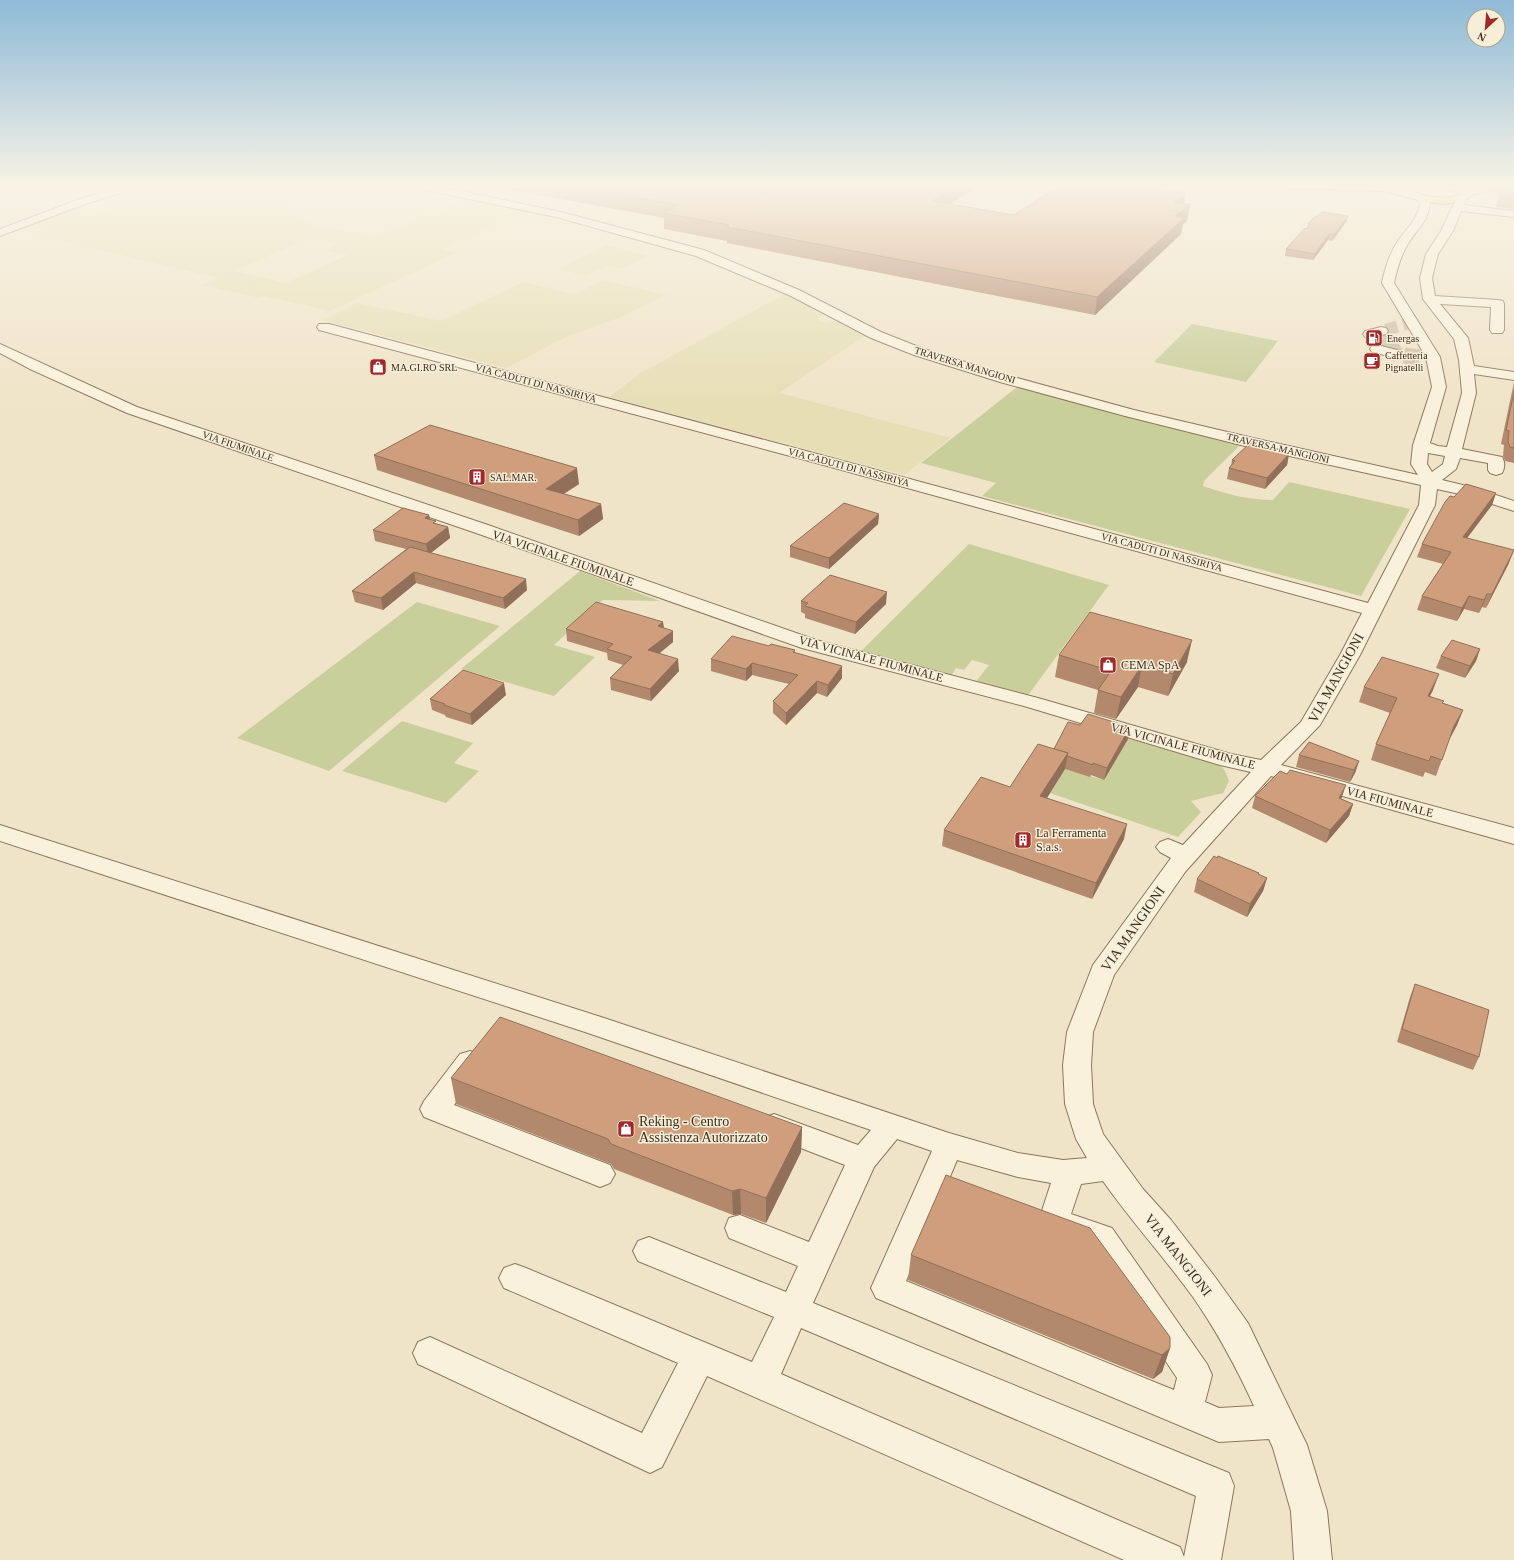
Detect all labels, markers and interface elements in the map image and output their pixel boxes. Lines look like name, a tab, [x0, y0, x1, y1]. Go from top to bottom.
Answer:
north arrow	[1466, 8, 1506, 48]
text: N	[1475, 30, 1488, 44]
fuel station icon: Energas	[1364, 328, 1384, 348]
place label: Energas	[1387, 333, 1419, 344]
street label: TRAVERSA MANGIONI	[913, 344, 1017, 386]
place label: Caffetteria Pignatelli	[1385, 350, 1428, 373]
cafe icon: Caffetteria Pignatelli	[1362, 351, 1382, 371]
shop icon: MA.GI.RO SRL	[368, 357, 388, 377]
street label: VIA CADUTI DI NASSIRIYA	[474, 361, 599, 405]
place label: MA.GI.RO SRL	[391, 362, 457, 373]
street label: VIA FIUMINALE	[201, 429, 275, 463]
street label: TRAVERSA MANGIONI	[1226, 431, 1330, 465]
street label: VIA CADUTI DI NASSIRIYA	[787, 445, 912, 489]
building icon: SAL.MAR.	[467, 467, 487, 487]
place label: SAL.MAR.	[490, 472, 537, 483]
street label: VIA VICINALE FIUMINALE	[490, 527, 636, 589]
street label: VIA CADUTI DI NASSIRIYA	[1100, 530, 1225, 574]
street label: VIA MANGIONI	[1305, 630, 1367, 725]
street label: VIA VICINALE FIUMINALE	[797, 633, 945, 685]
shop icon: CEMA SpA	[1098, 655, 1118, 675]
place label: CEMA SpA	[1121, 658, 1180, 672]
street label: VIA VICINALE FIUMINALE	[1109, 720, 1257, 772]
street label: VIA FIUMINALE	[1345, 784, 1435, 820]
place label: La Ferramenta S.a.s.	[1036, 826, 1107, 854]
building icon: La Ferramenta S.a.s.	[1013, 830, 1033, 850]
street label: VIA MANGIONI	[1098, 883, 1168, 974]
place label: Reking - Centro Assistenza Autorizzato	[639, 1114, 768, 1145]
shop icon: Reking - Centro Assistenza Autorizzato	[616, 1119, 636, 1139]
street label: VIA MANGIONI	[1141, 1211, 1215, 1299]

